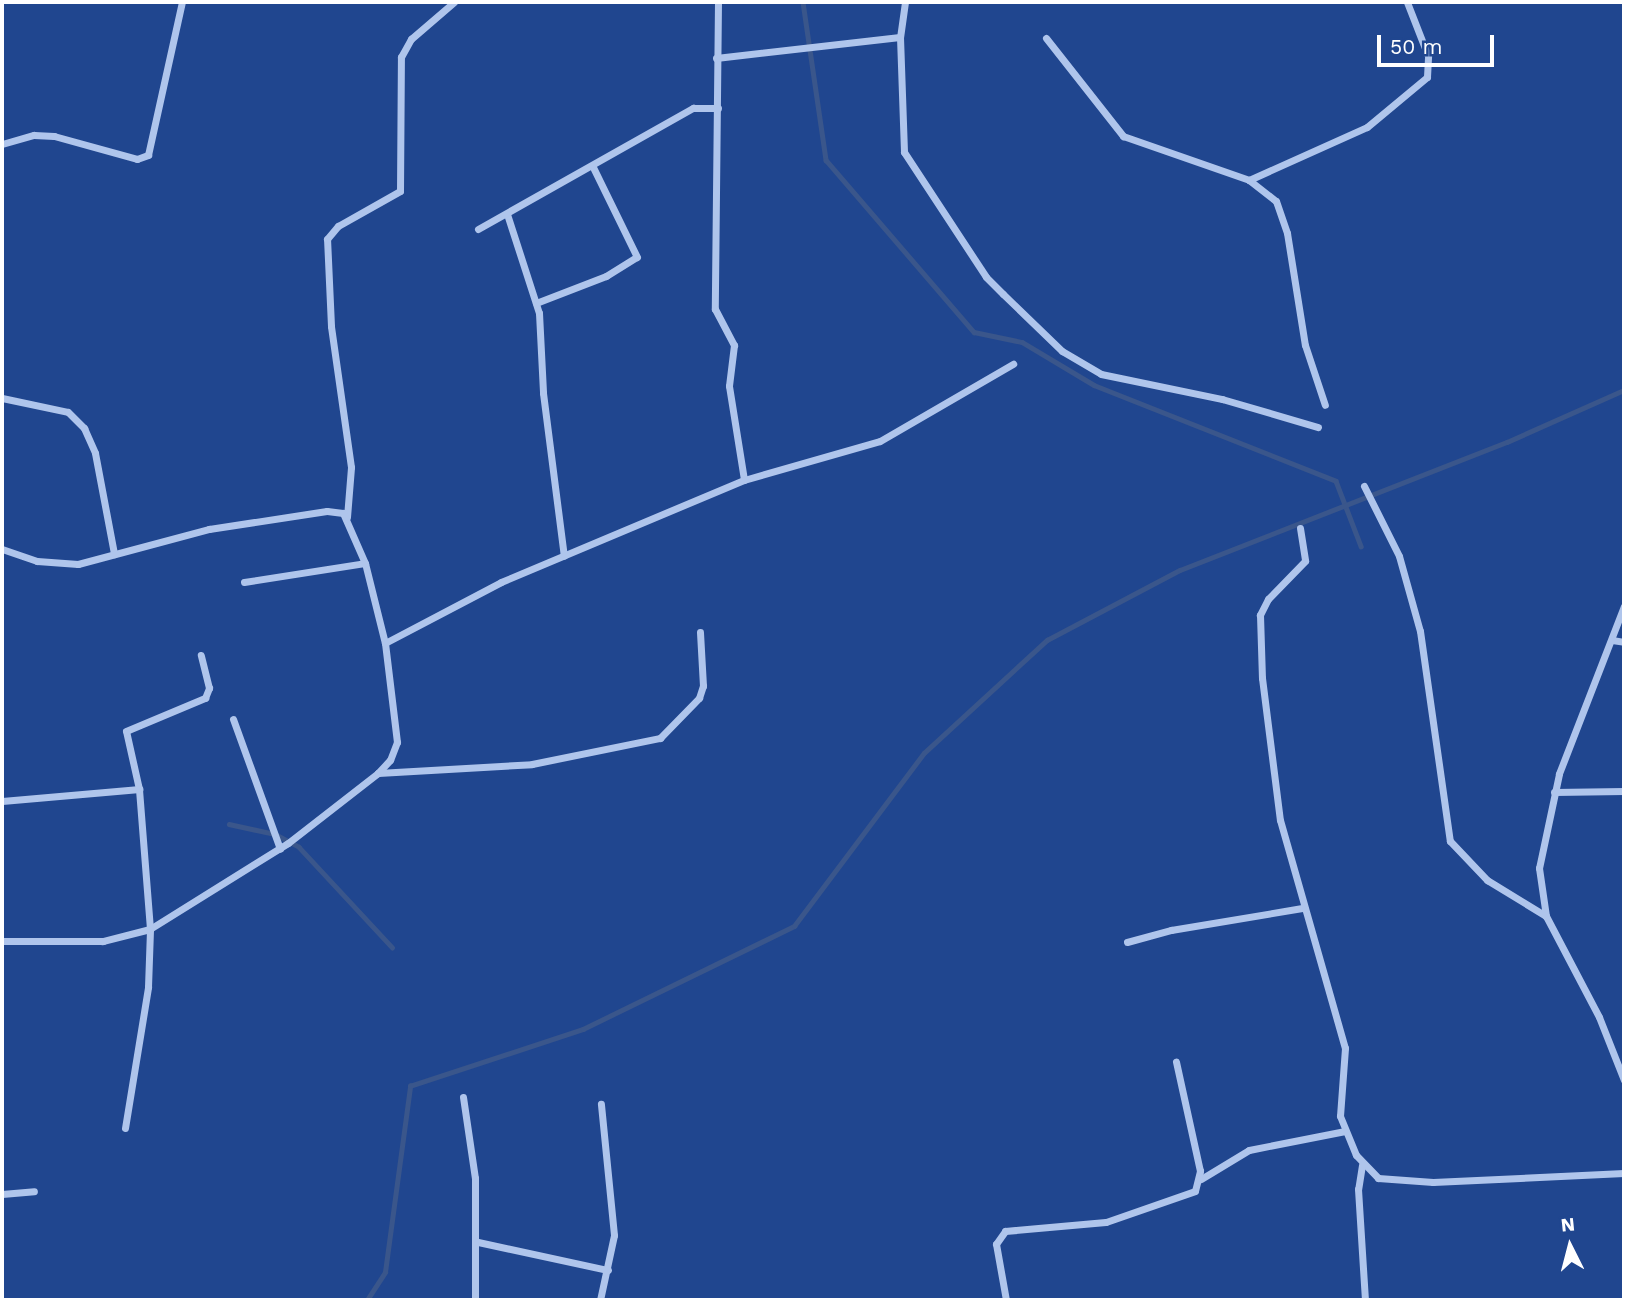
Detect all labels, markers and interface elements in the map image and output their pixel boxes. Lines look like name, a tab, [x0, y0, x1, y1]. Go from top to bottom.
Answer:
scale bar	[1381, 21, 1498, 65]
text: 50 m	[1390, 34, 1442, 59]
north arrow	[1535, 1211, 1605, 1281]
text: N	[1560, 1212, 1576, 1237]

